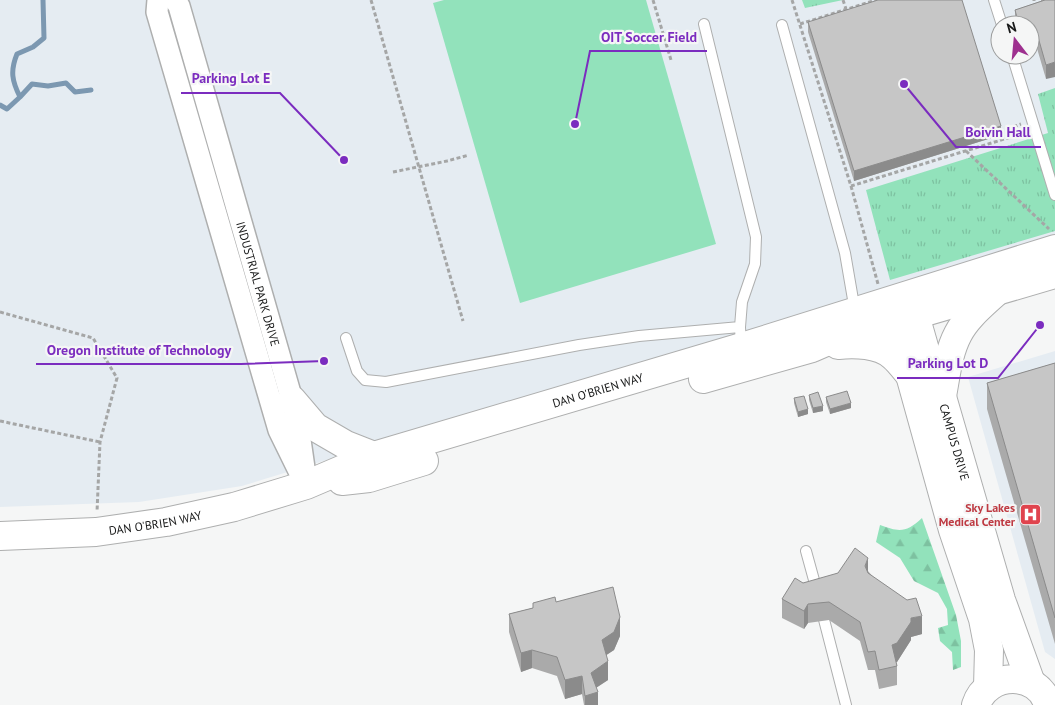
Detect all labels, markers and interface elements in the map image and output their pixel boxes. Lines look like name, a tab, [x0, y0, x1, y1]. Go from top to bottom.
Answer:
north arrow	[990, 15, 1040, 65]
text: N	[1005, 18, 1018, 37]
callout: OIT Soccer Field	[590, 22, 707, 51]
text: OIT Soccer Field	[601, 28, 697, 46]
callout: Parking Lot E	[181, 64, 280, 93]
text: Parking Lot E	[192, 69, 270, 87]
callout: Boivin Hall	[956, 118, 1041, 147]
text: Boivin Hall	[965, 123, 1032, 141]
street label: INDUSTRIAL PARK DRIVE	[234, 220, 284, 348]
callout: Oregon Institute of Technology	[36, 335, 241, 364]
text: Oregon Institute of Technology	[47, 341, 231, 359]
callout: Parking Lot D	[897, 349, 998, 378]
text: Parking Lot D	[908, 354, 988, 372]
street label: DAN O'BRIEN WAY	[551, 369, 645, 410]
street label: CAMPUS DRIVE	[937, 402, 973, 482]
place label: Sky Lakes Medical Center	[939, 500, 1016, 529]
hospital icon: Sky Lakes Medical Center	[1019, 502, 1043, 526]
street label: DAN O'BRIEN WAY	[108, 507, 203, 538]

